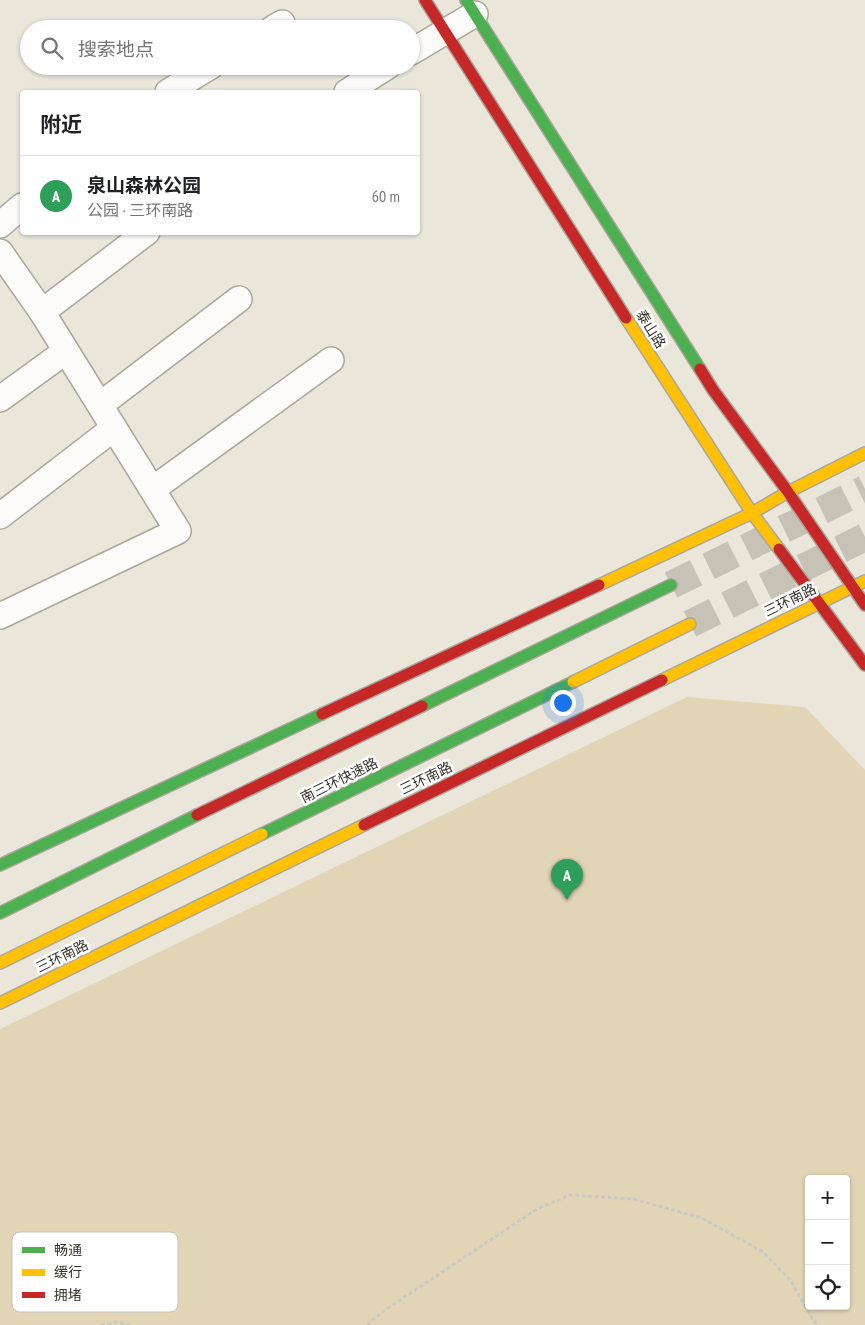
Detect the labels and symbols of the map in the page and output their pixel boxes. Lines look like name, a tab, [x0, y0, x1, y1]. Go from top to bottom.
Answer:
street label: 泰山路	[632, 306, 670, 352]
street label: 三环南路	[761, 580, 819, 620]
your location	[550, 690, 576, 716]
street label: 南三环快速路	[297, 753, 381, 807]
street label: 三环南路	[397, 758, 455, 798]
pin: A	[551, 859, 583, 900]
street label: 三环南路	[33, 936, 91, 976]
legend	[12, 1232, 178, 1312]
text: 畅通	[54, 1241, 82, 1259]
text: 缓行	[54, 1263, 82, 1281]
text: 拥堵	[54, 1286, 82, 1304]

